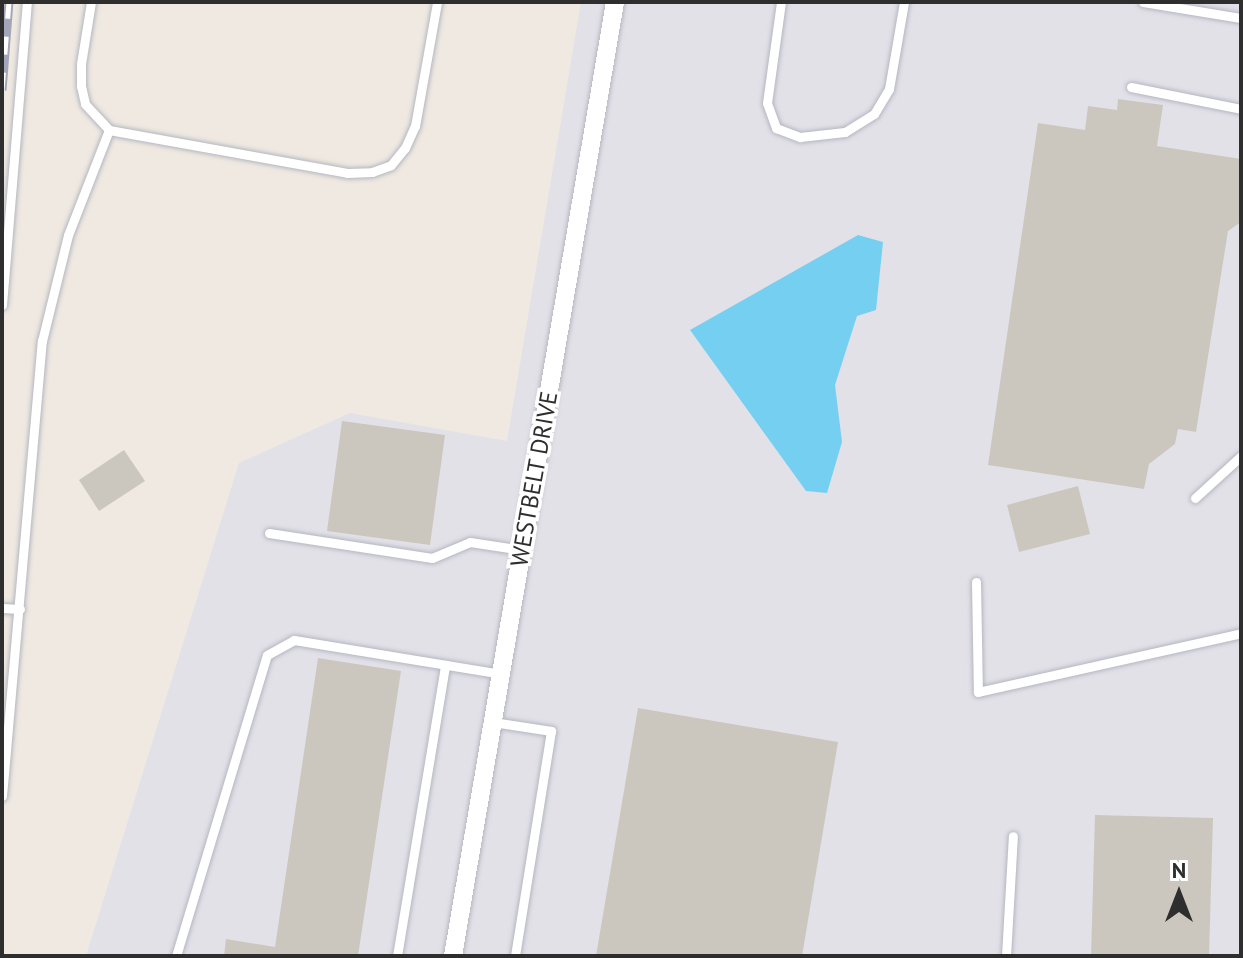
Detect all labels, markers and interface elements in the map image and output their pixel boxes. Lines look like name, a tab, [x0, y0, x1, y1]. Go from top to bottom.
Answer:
street label: WESTBELT DRIVE	[504, 389, 564, 569]
north arrow	[1139, 854, 1219, 934]
text: N	[1172, 856, 1186, 884]

